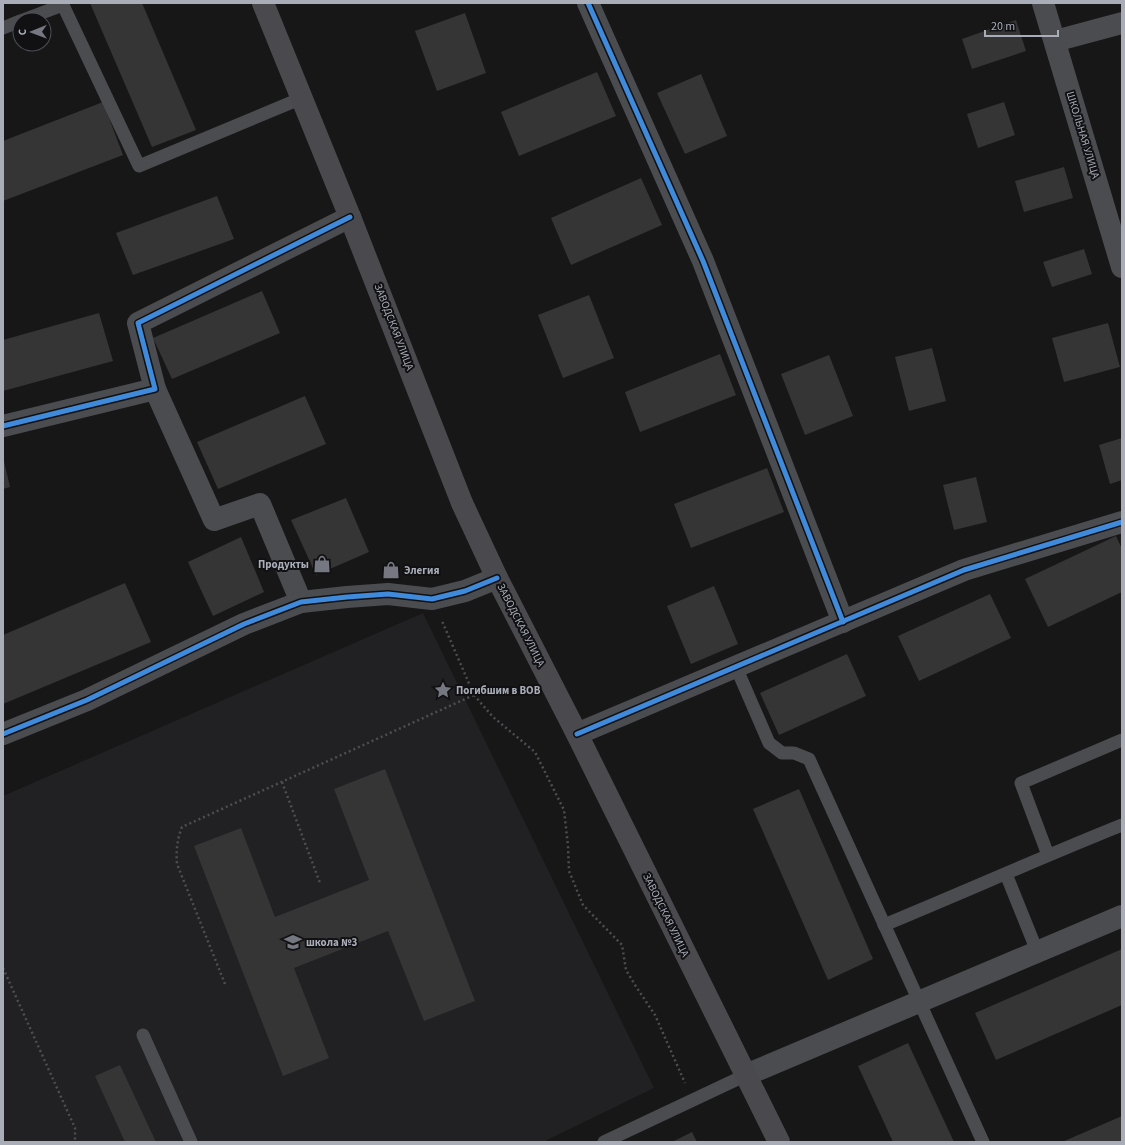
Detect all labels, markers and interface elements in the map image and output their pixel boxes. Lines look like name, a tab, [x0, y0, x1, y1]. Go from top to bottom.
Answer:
north arrow	[12, 12, 52, 52]
scale bar	[985, 12, 1058, 38]
text: 20 m	[991, 18, 1015, 35]
text: С	[15, 28, 30, 35]
street label: ШКОЛЬНАЯ УЛИЦА	[1063, 90, 1103, 180]
street label: ЗАВОДСКАЯ УЛИЦА	[371, 281, 417, 373]
shop icon: Продукты	[312, 554, 332, 574]
place label: Продукты	[258, 557, 309, 572]
shop icon: Элегия	[381, 560, 401, 580]
place label: Элегия	[404, 563, 439, 578]
street label: ЗАВОДСКАЯ УЛИЦА	[493, 581, 549, 669]
place icon: Погибшим в ВОВ	[433, 680, 453, 700]
place label: Погибшим в ВОВ	[456, 683, 541, 698]
street label: ЗАВОДСКАЯ УЛИЦА	[639, 870, 693, 960]
school or university icon: школа №3	[283, 932, 303, 952]
place label: школа №3	[306, 935, 358, 950]

